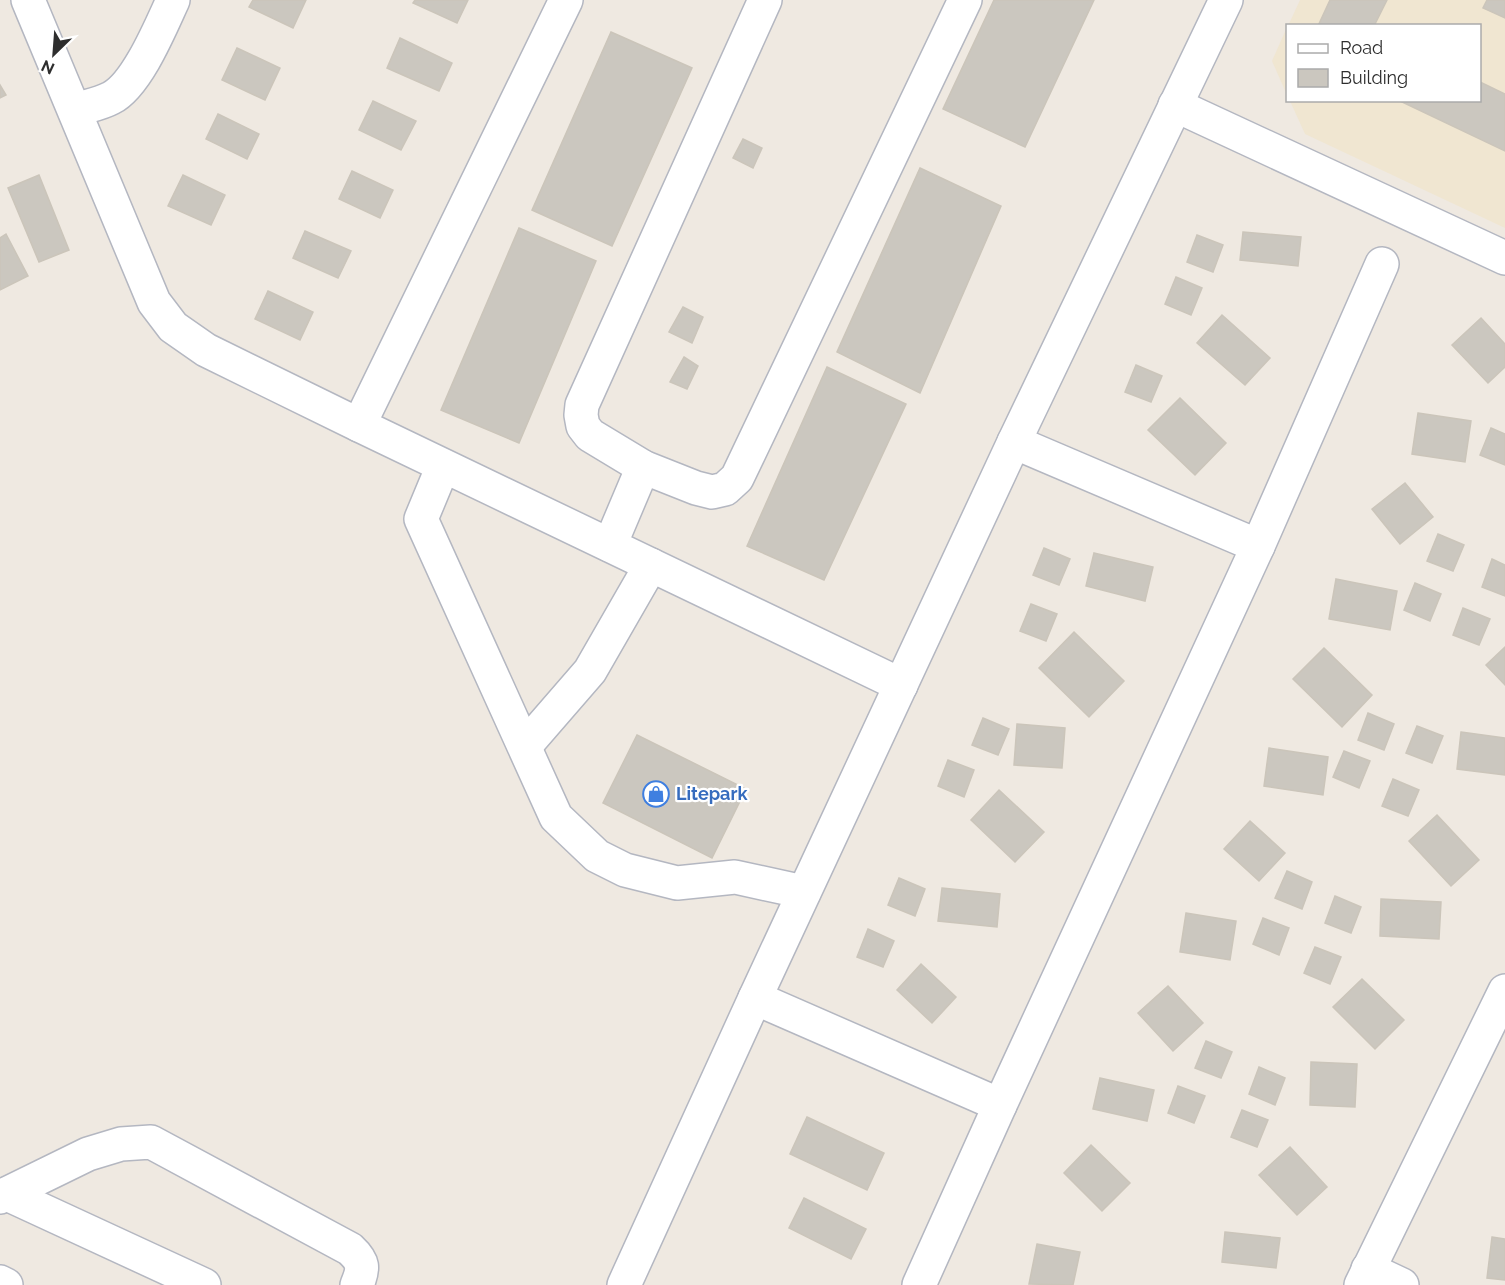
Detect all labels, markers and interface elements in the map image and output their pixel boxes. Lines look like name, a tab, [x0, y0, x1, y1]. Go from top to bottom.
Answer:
north arrow	[24, 24, 84, 84]
legend	[1286, 24, 1481, 102]
text: Road	[1340, 37, 1383, 58]
text: N	[38, 56, 57, 78]
text: Building	[1340, 67, 1408, 88]
shop icon: Litepark	[641, 779, 671, 809]
place label: Litepark	[676, 783, 748, 804]

